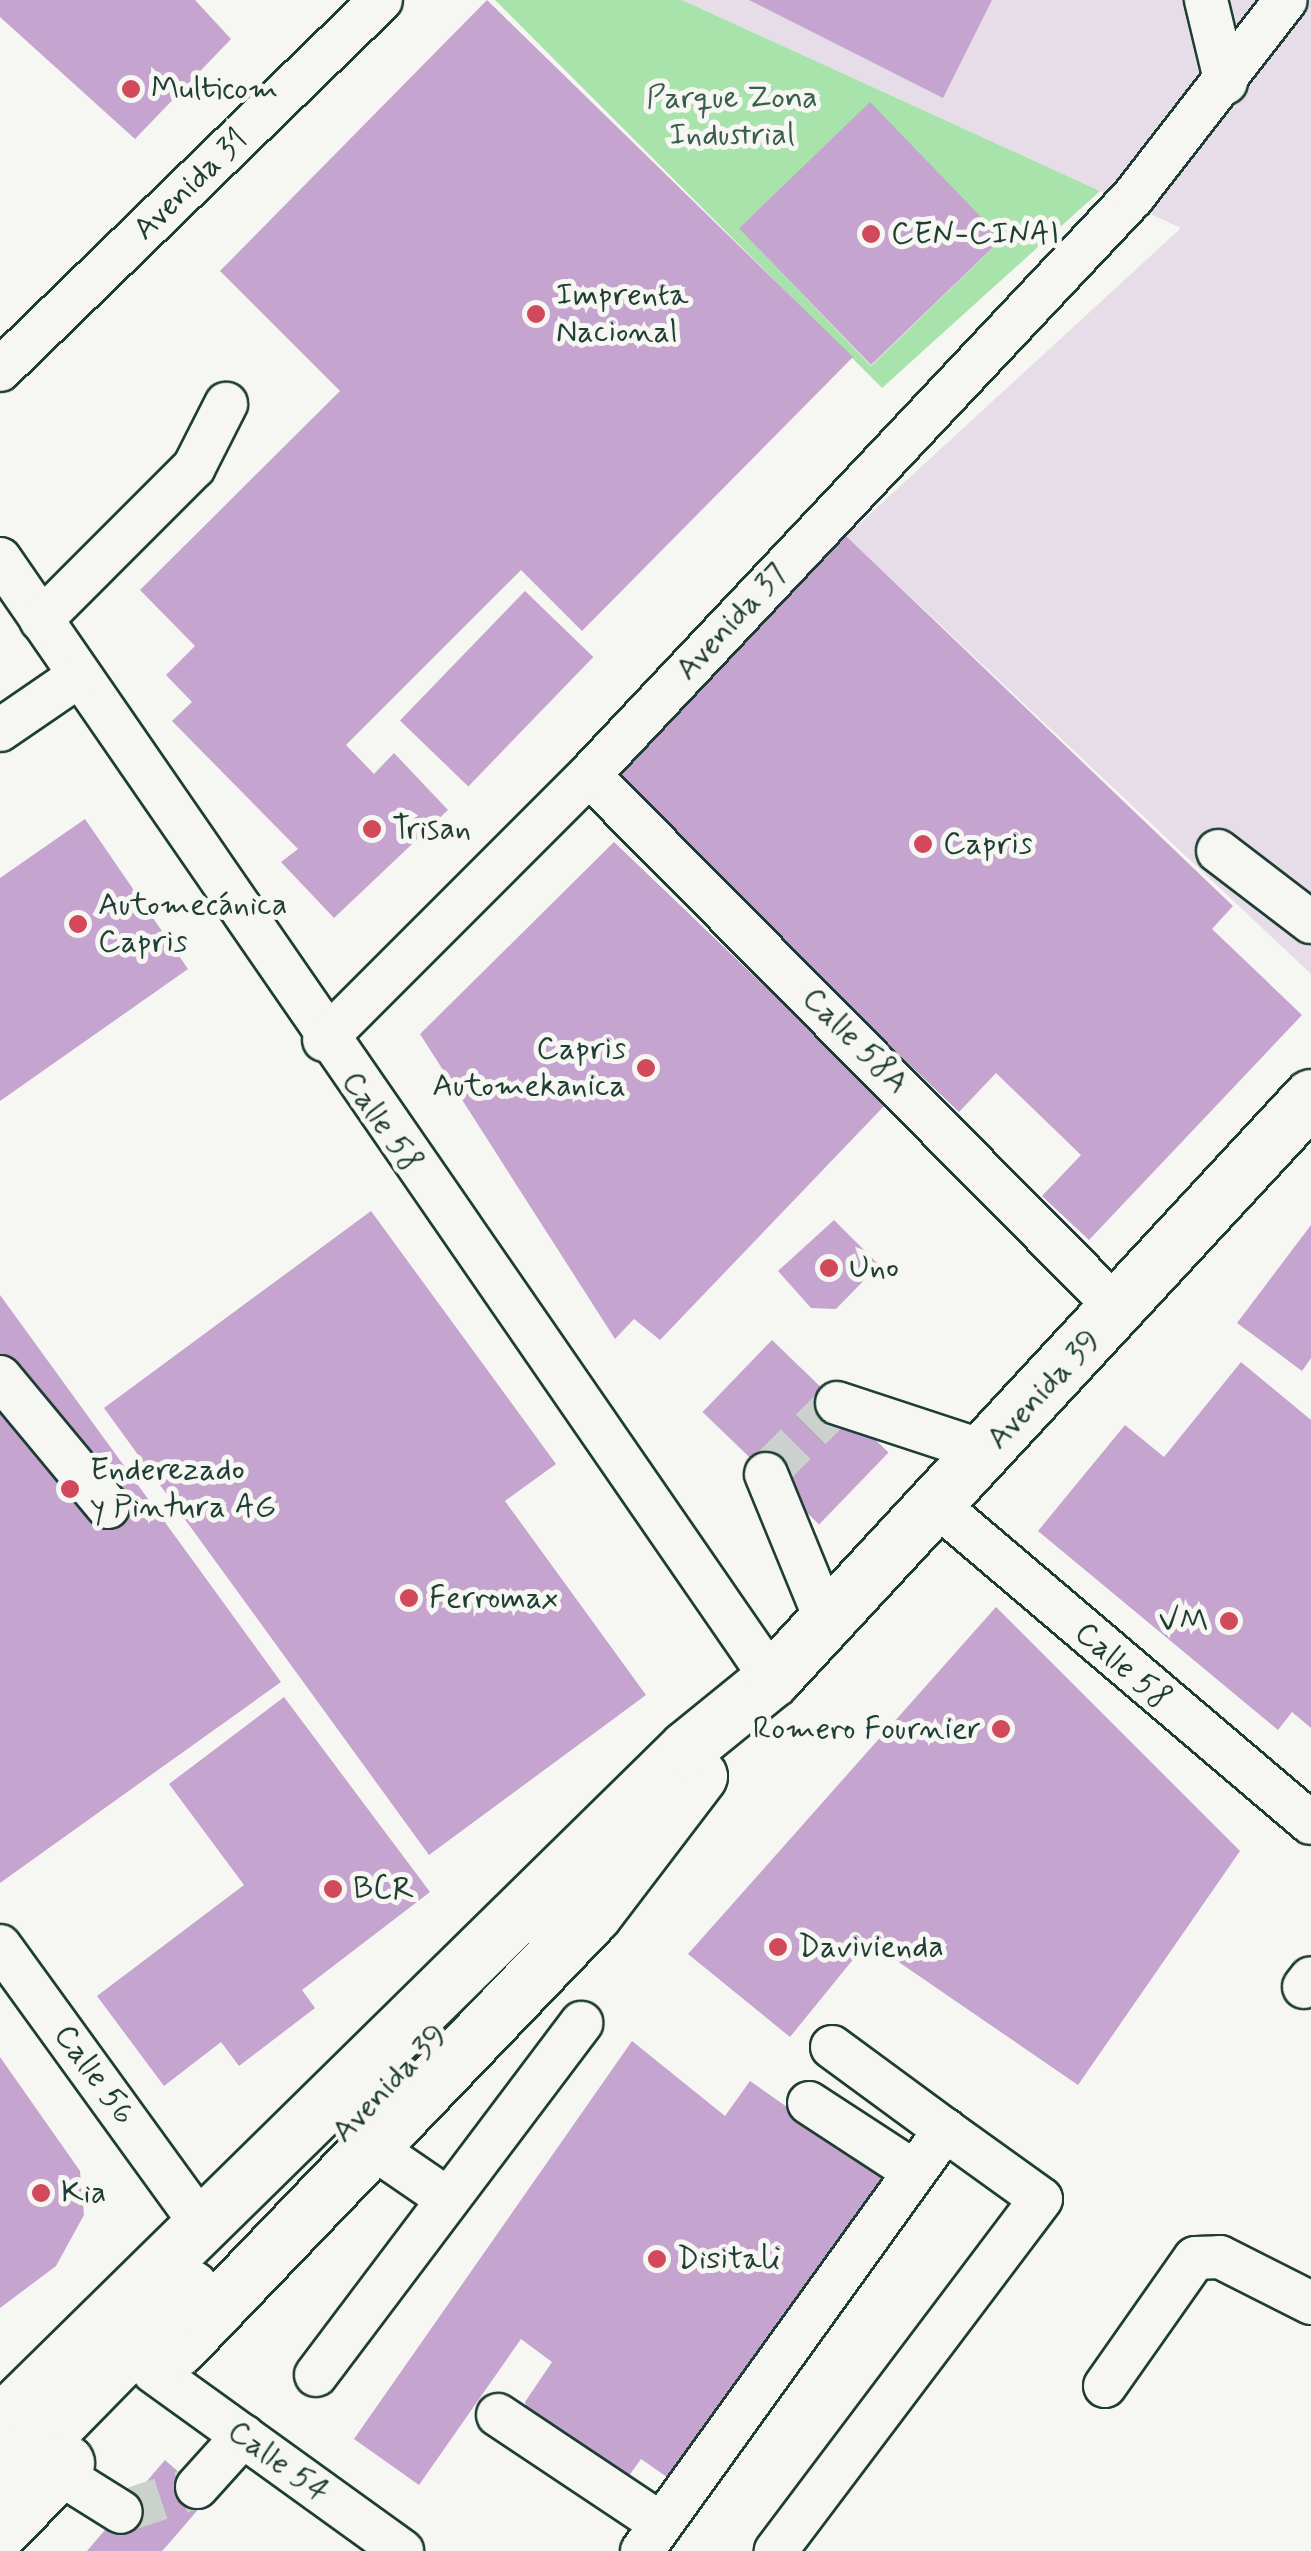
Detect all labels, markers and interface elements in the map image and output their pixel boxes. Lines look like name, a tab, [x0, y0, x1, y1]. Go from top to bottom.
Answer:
place label: Multicom	[151, 70, 278, 108]
marker: Multicom	[120, 78, 142, 100]
park label: Parque Zona Industrial	[646, 80, 818, 155]
street label: Avenida 31	[126, 121, 256, 249]
place label: CEN-CINAI	[891, 215, 1059, 253]
marker: CEN-CINAI	[860, 223, 882, 245]
place label: Imprenta Nacional	[556, 277, 688, 352]
marker: Imprenta Nacional	[525, 303, 547, 325]
street label: Avenida 37	[668, 555, 796, 689]
place label: Trisan	[392, 810, 471, 848]
marker: Trisan	[361, 818, 383, 840]
place label: Capris	[943, 825, 1033, 863]
marker: Capris	[912, 833, 934, 855]
place label: Automecánica Capris	[98, 887, 287, 962]
marker: Automecánica Capris	[67, 913, 89, 935]
street label: Calle 58A	[794, 980, 916, 1102]
place label: Capris Automekanica	[432, 1031, 626, 1106]
marker: Capris Automekanica	[635, 1057, 657, 1079]
street label: Calle 58	[333, 1064, 429, 1180]
place label: Uno	[849, 1249, 899, 1287]
marker: Uno	[818, 1257, 840, 1279]
street label: Avenida 39	[979, 1322, 1109, 1458]
place label: Enderezado y Pintura AG	[90, 1452, 269, 1527]
marker: Enderezado y Pintura AG	[59, 1478, 81, 1500]
place label: Ferromax	[429, 1579, 558, 1617]
marker: Ferromax	[398, 1587, 420, 1609]
place label: VM	[1158, 1602, 1209, 1640]
marker: VM	[1218, 1610, 1240, 1632]
street label: Calle 58	[1066, 1614, 1178, 1718]
place label: Romero Fournier	[753, 1710, 981, 1748]
marker: Romero Fournier	[990, 1718, 1012, 1740]
place label: BCR	[353, 1870, 414, 1908]
marker: BCR	[322, 1878, 344, 1900]
place label: Davivienda	[798, 1928, 944, 1966]
marker: Davivienda	[767, 1936, 789, 1958]
street label: Calle 56	[45, 2017, 143, 2133]
street label: Avenida 39	[324, 2017, 456, 2151]
place label: Kia	[61, 2174, 106, 2212]
marker: Kia	[30, 2182, 52, 2204]
place label: Disitali	[677, 2240, 780, 2278]
marker: Disitali	[646, 2248, 668, 2270]
street label: Calle 54	[220, 2412, 336, 2512]

